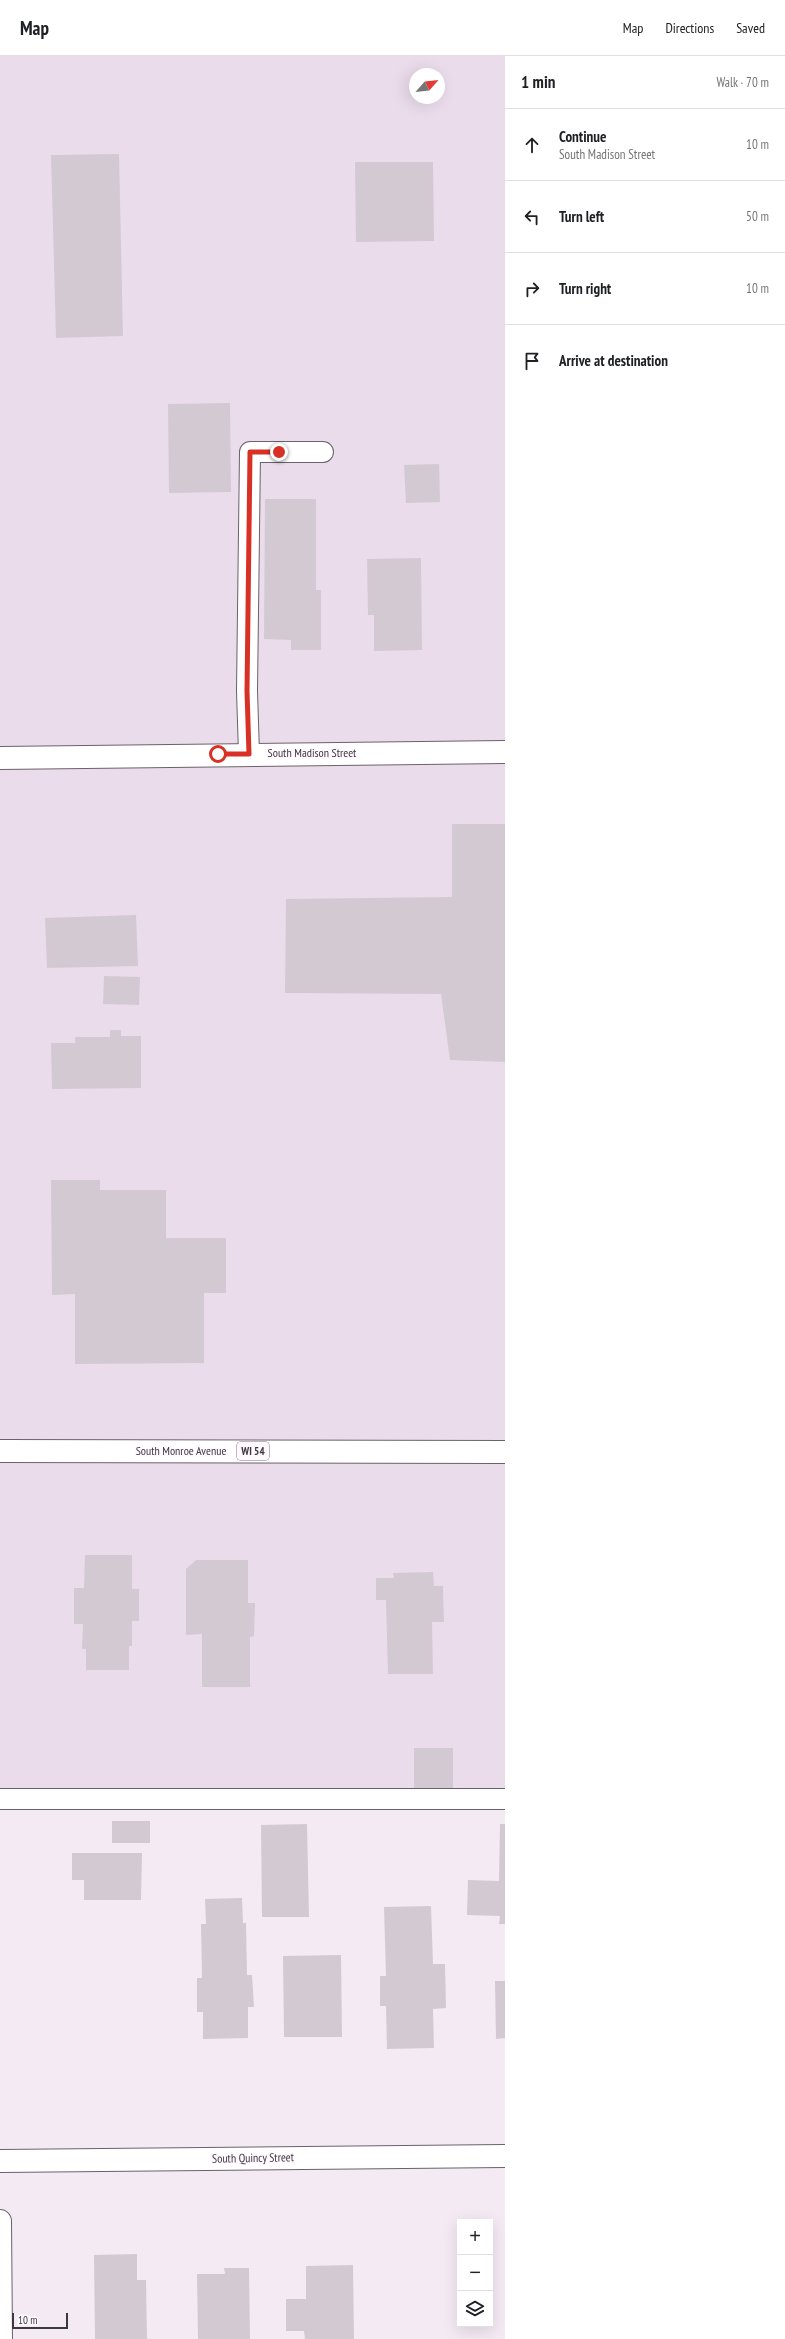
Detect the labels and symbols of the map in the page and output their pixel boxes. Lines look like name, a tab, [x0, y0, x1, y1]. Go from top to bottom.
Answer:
north arrow	[409, 68, 445, 104]
route end	[270, 443, 288, 461]
route start	[209, 745, 227, 763]
street label: South Madison Street	[268, 745, 357, 760]
road number: WI 54	[237, 1442, 269, 1460]
street label: South Monroe Avenue	[136, 1443, 226, 1458]
street label: South Quincy Street	[212, 2149, 295, 2166]
scale bar	[12, 2311, 68, 2330]

